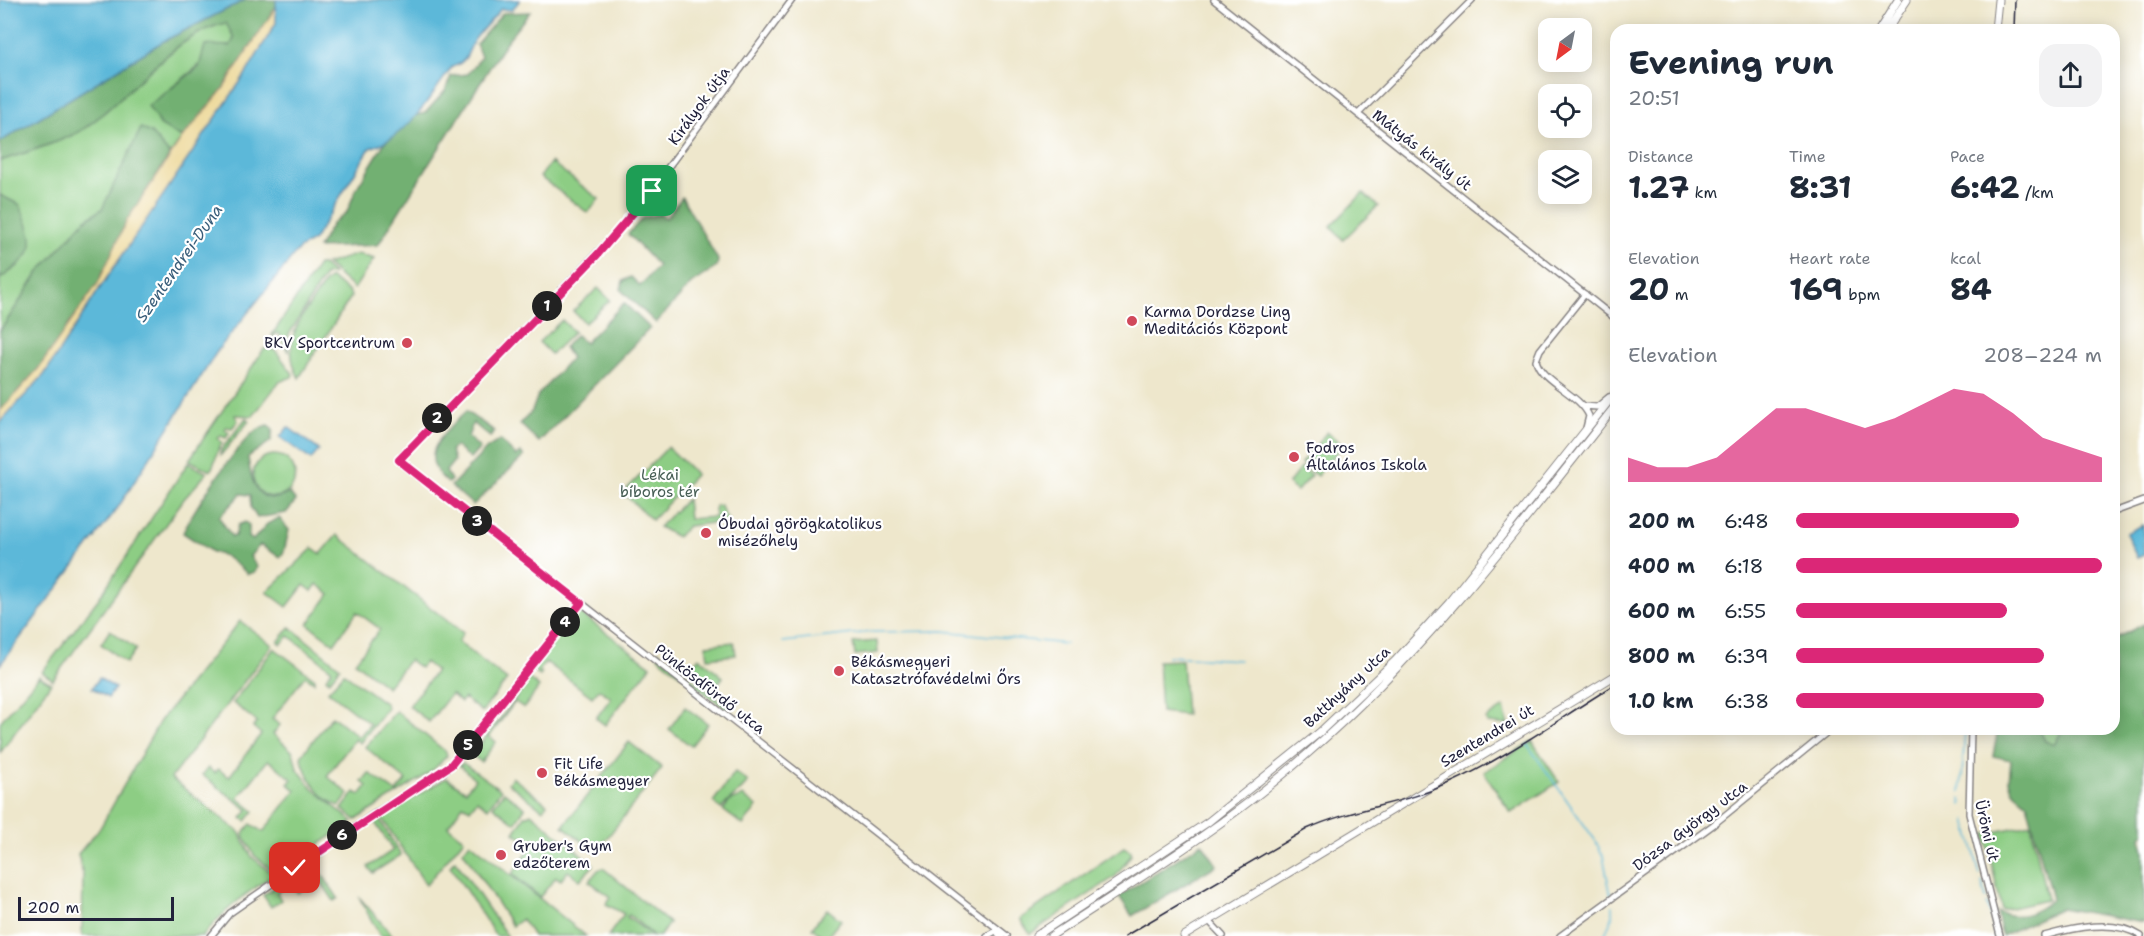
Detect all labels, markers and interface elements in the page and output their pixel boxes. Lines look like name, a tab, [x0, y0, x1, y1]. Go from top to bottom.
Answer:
north arrow	[1538, 18, 1592, 72]
map controls	[1538, 18, 1592, 204]
text: Evening run	[1628, 40, 1834, 85]
button: share	[2039, 44, 2102, 107]
street label: Királyok útja	[664, 62, 735, 149]
button: locate	[1538, 84, 1592, 138]
text: 20:51	[1628, 85, 1680, 111]
street label: Mátyás király út	[1368, 105, 1476, 195]
text: Distance	[1628, 146, 1694, 167]
text: Time	[1789, 146, 1826, 167]
text: Pace	[1950, 146, 1985, 167]
button: layers	[1538, 150, 1592, 204]
pin	[626, 165, 677, 216]
text: 1.27	[1628, 167, 1689, 208]
text: 8:31	[1789, 167, 1852, 208]
text: 6:42	[1950, 167, 2020, 208]
icon: arrive	[635, 174, 668, 207]
text: km	[1689, 182, 1717, 203]
text: /km	[2020, 182, 2054, 203]
water label: Szentendrei-Duna	[131, 200, 227, 326]
text: Elevation	[1628, 248, 1700, 269]
text: Heart rate	[1789, 248, 1871, 269]
text: kcal	[1950, 248, 1981, 269]
text: 20	[1628, 269, 1669, 310]
text: 169	[1789, 269, 1843, 310]
text: 84	[1950, 269, 1992, 310]
text: m	[1669, 284, 1689, 305]
text: bpm	[1843, 284, 1880, 305]
pin: 1	[532, 291, 562, 321]
text: 1	[543, 295, 551, 316]
place label: Karma Dordzse Ling Meditációs Központ	[1144, 302, 1291, 339]
marker: Karma Dordzse Ling Meditációs Központ	[1125, 314, 1139, 328]
place label: BKV Sportcentrum	[264, 333, 395, 353]
marker: BKV Sportcentrum	[400, 336, 414, 350]
text: Elevation	[1628, 342, 1718, 368]
text: 208–224 m	[1983, 342, 2102, 368]
pin: 2	[422, 403, 452, 433]
text: 2	[431, 407, 443, 428]
place label: Fodros Általános Iskola	[1306, 438, 1428, 475]
marker: Fodros Általános Iskola	[1287, 450, 1301, 464]
park label: Lékai bíboros tér	[620, 465, 700, 502]
pin: 3	[462, 506, 492, 536]
text: 200 m	[1628, 508, 1695, 534]
text: 6:48	[1724, 508, 1769, 534]
text: 3	[471, 510, 483, 531]
place label: Óbudai görögkatolikus misézőhely	[718, 513, 882, 551]
marker: Óbudai görögkatolikus misézőhely	[699, 526, 713, 540]
text: 400 m	[1628, 553, 1695, 579]
text: 6:18	[1724, 553, 1763, 579]
text: 600 m	[1628, 598, 1695, 624]
text: 6:55	[1724, 598, 1766, 624]
pin: 4	[550, 607, 580, 637]
text: 4	[559, 611, 571, 632]
street label: Pünkösdfürdő utca	[651, 640, 770, 739]
street label: Batthyány utca	[1299, 641, 1395, 732]
text: 800 m	[1628, 643, 1695, 669]
text: 6:39	[1724, 643, 1769, 669]
place label: Békásmegyeri Katasztrófavédelmi Őrs	[851, 652, 1021, 689]
marker: Békásmegyeri Katasztrófavédelmi Őrs	[832, 664, 846, 678]
text: 1.0 km	[1628, 688, 1693, 714]
text: 6:38	[1724, 688, 1769, 714]
street label: Szentendrei út	[1436, 700, 1538, 772]
pin: 5	[453, 730, 483, 760]
text: 5	[463, 734, 473, 755]
place label: Fit Life Békásmegyer	[554, 754, 650, 791]
marker: Fit Life Békásmegyer	[535, 766, 549, 780]
street label: Dózsa György utca	[1629, 776, 1752, 876]
street label: Ürömi út	[1970, 798, 2004, 864]
pin: 6	[327, 820, 357, 850]
text: 6	[336, 824, 348, 845]
place label: Gruber's Gym edzőterem	[513, 836, 612, 873]
pin	[269, 842, 320, 893]
marker: Gruber's Gym edzőterem	[494, 848, 508, 862]
icon: check	[278, 851, 311, 884]
scale bar	[18, 894, 174, 922]
text: 200 m	[27, 897, 79, 918]

